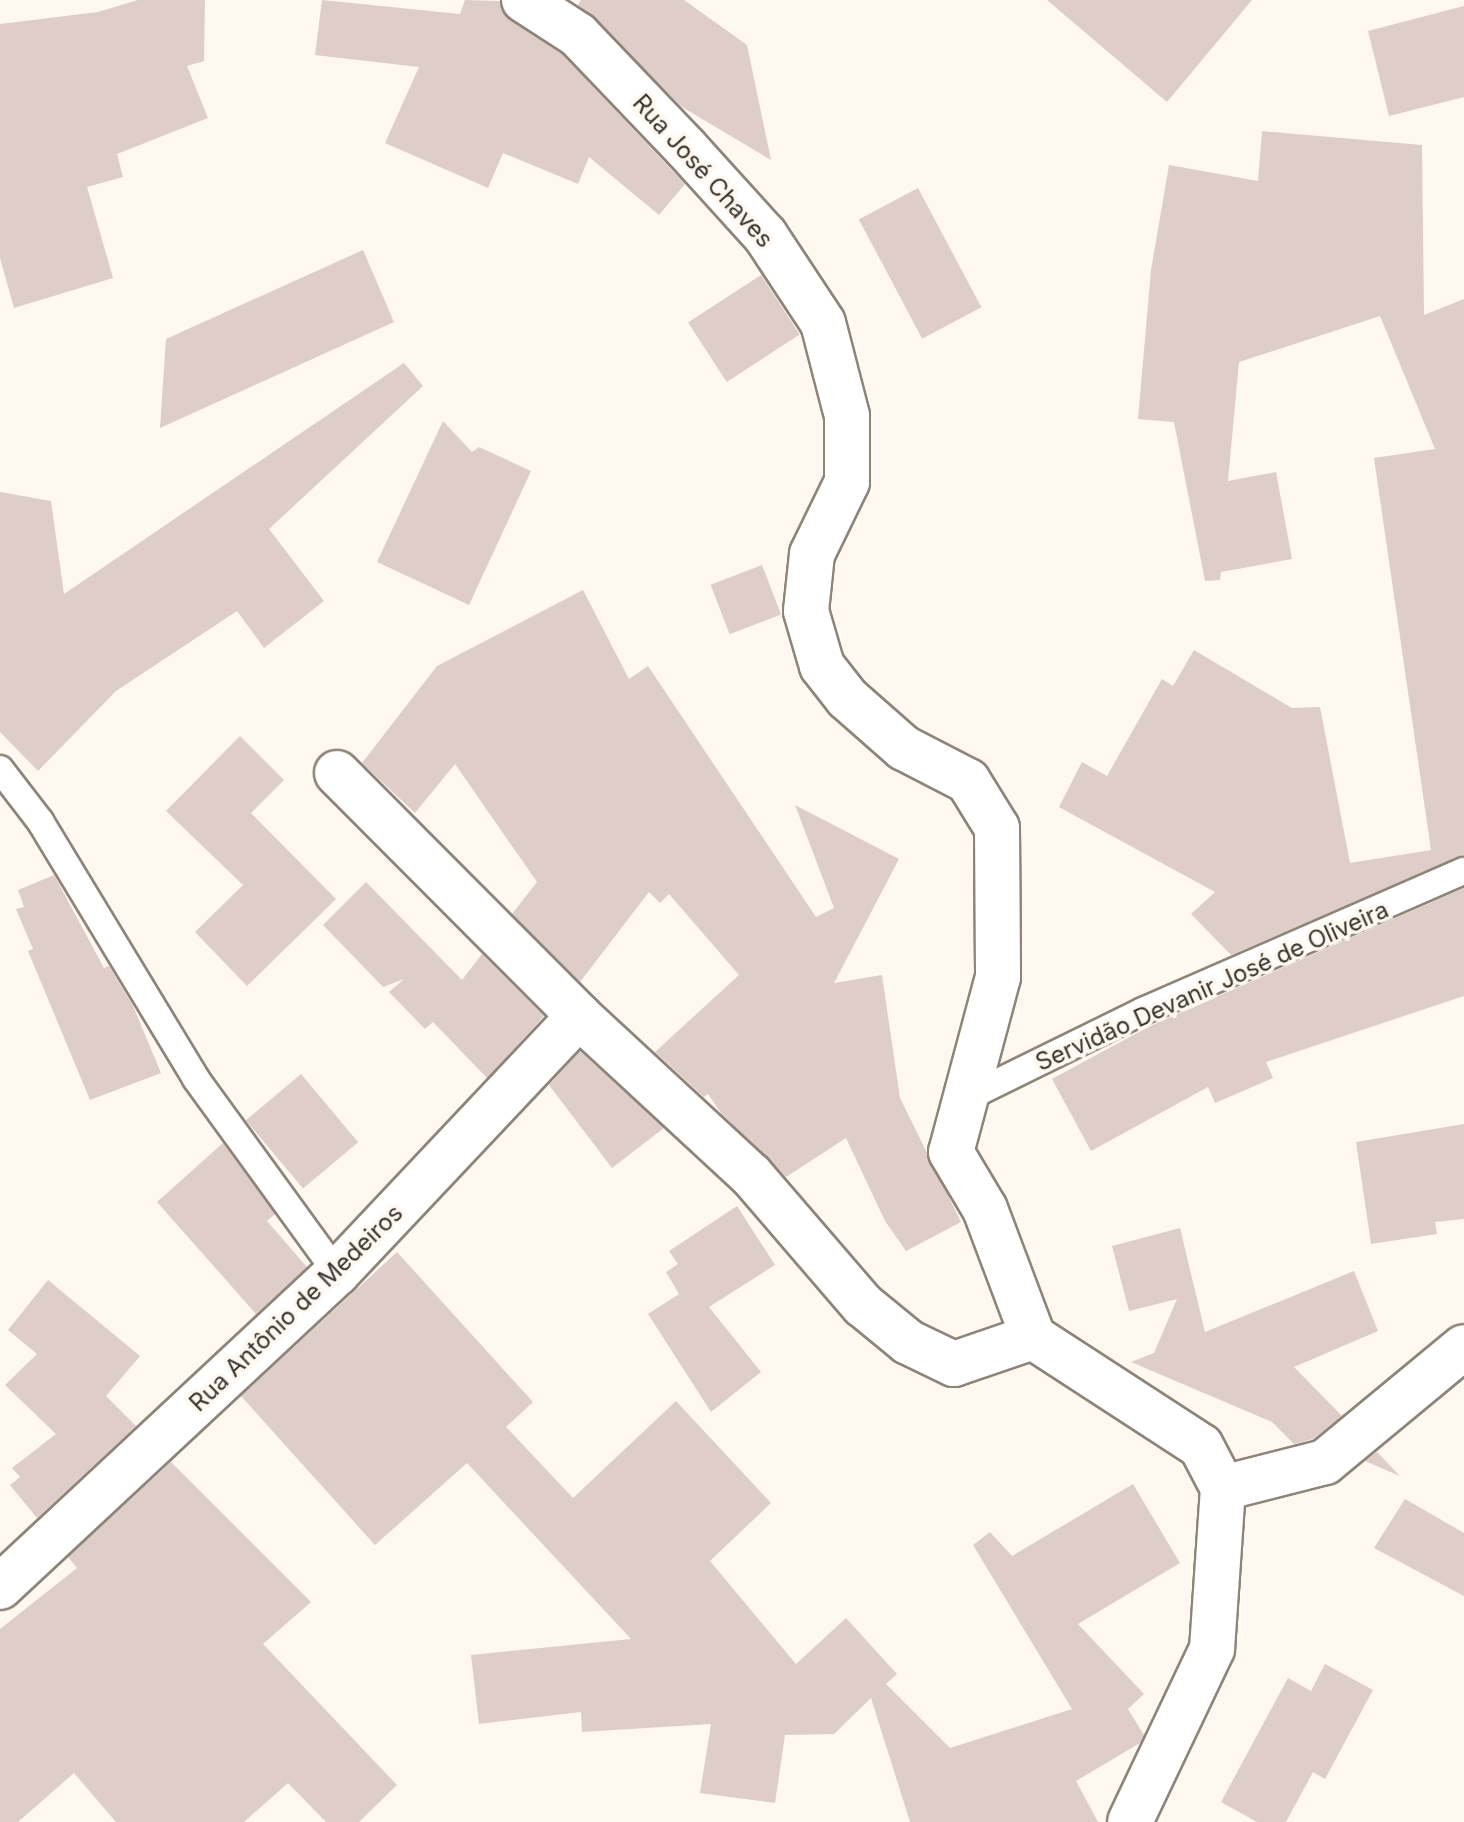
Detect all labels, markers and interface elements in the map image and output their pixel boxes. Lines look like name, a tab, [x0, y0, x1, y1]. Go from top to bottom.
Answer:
street label: Rua José Chaves	[627, 89, 779, 253]
street label: Servidão Devanir José de Oliveira	[1031, 895, 1393, 1077]
street label: Rua Antônio de Medeiros	[183, 1199, 409, 1417]

